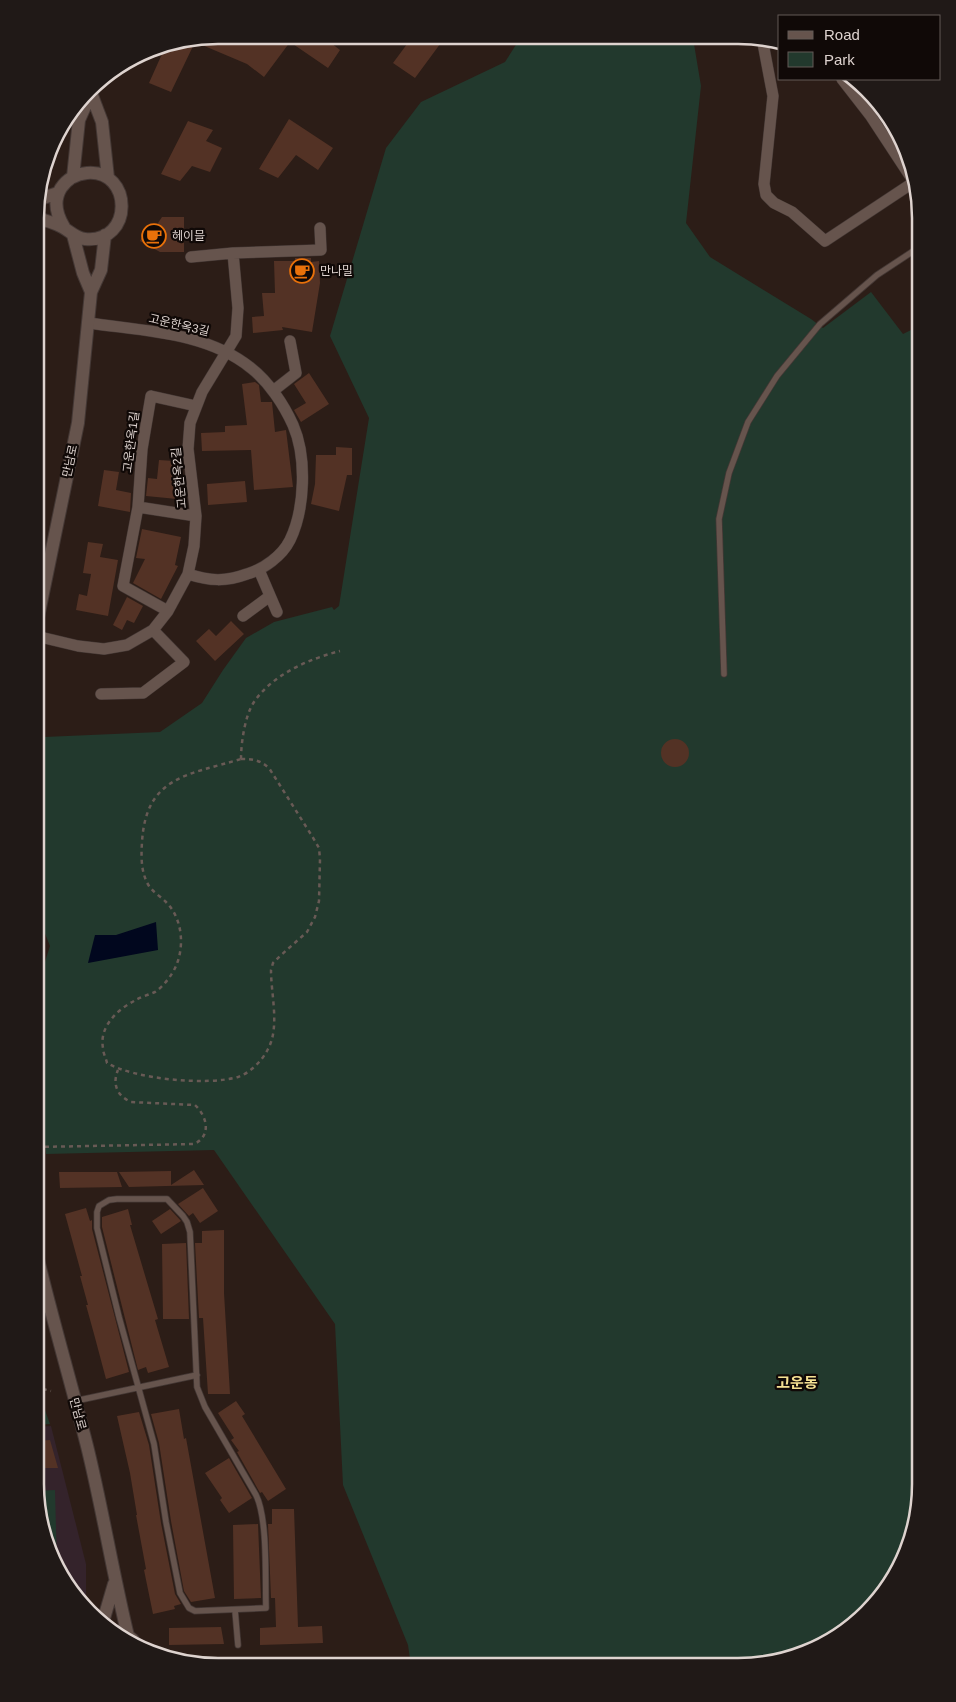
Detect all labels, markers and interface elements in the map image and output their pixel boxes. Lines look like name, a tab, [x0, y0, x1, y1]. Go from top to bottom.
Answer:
legend	[778, 15, 941, 80]
text: Road	[824, 26, 860, 43]
text: Park	[824, 51, 855, 68]
cafe icon: 헤이믈	[141, 223, 167, 249]
place label: 헤이믈	[172, 229, 205, 243]
cafe icon: 만나밀	[289, 258, 315, 284]
place label: 만나밀	[320, 264, 353, 278]
street label: 고운한옥3길	[147, 311, 211, 339]
street label: 고운한옥1길	[120, 410, 142, 474]
street label: 만남로	[60, 443, 80, 479]
street label: 고운한옥2길	[169, 447, 189, 509]
district label: 고운동	[776, 1374, 818, 1391]
street label: 만남로	[67, 1396, 89, 1432]

